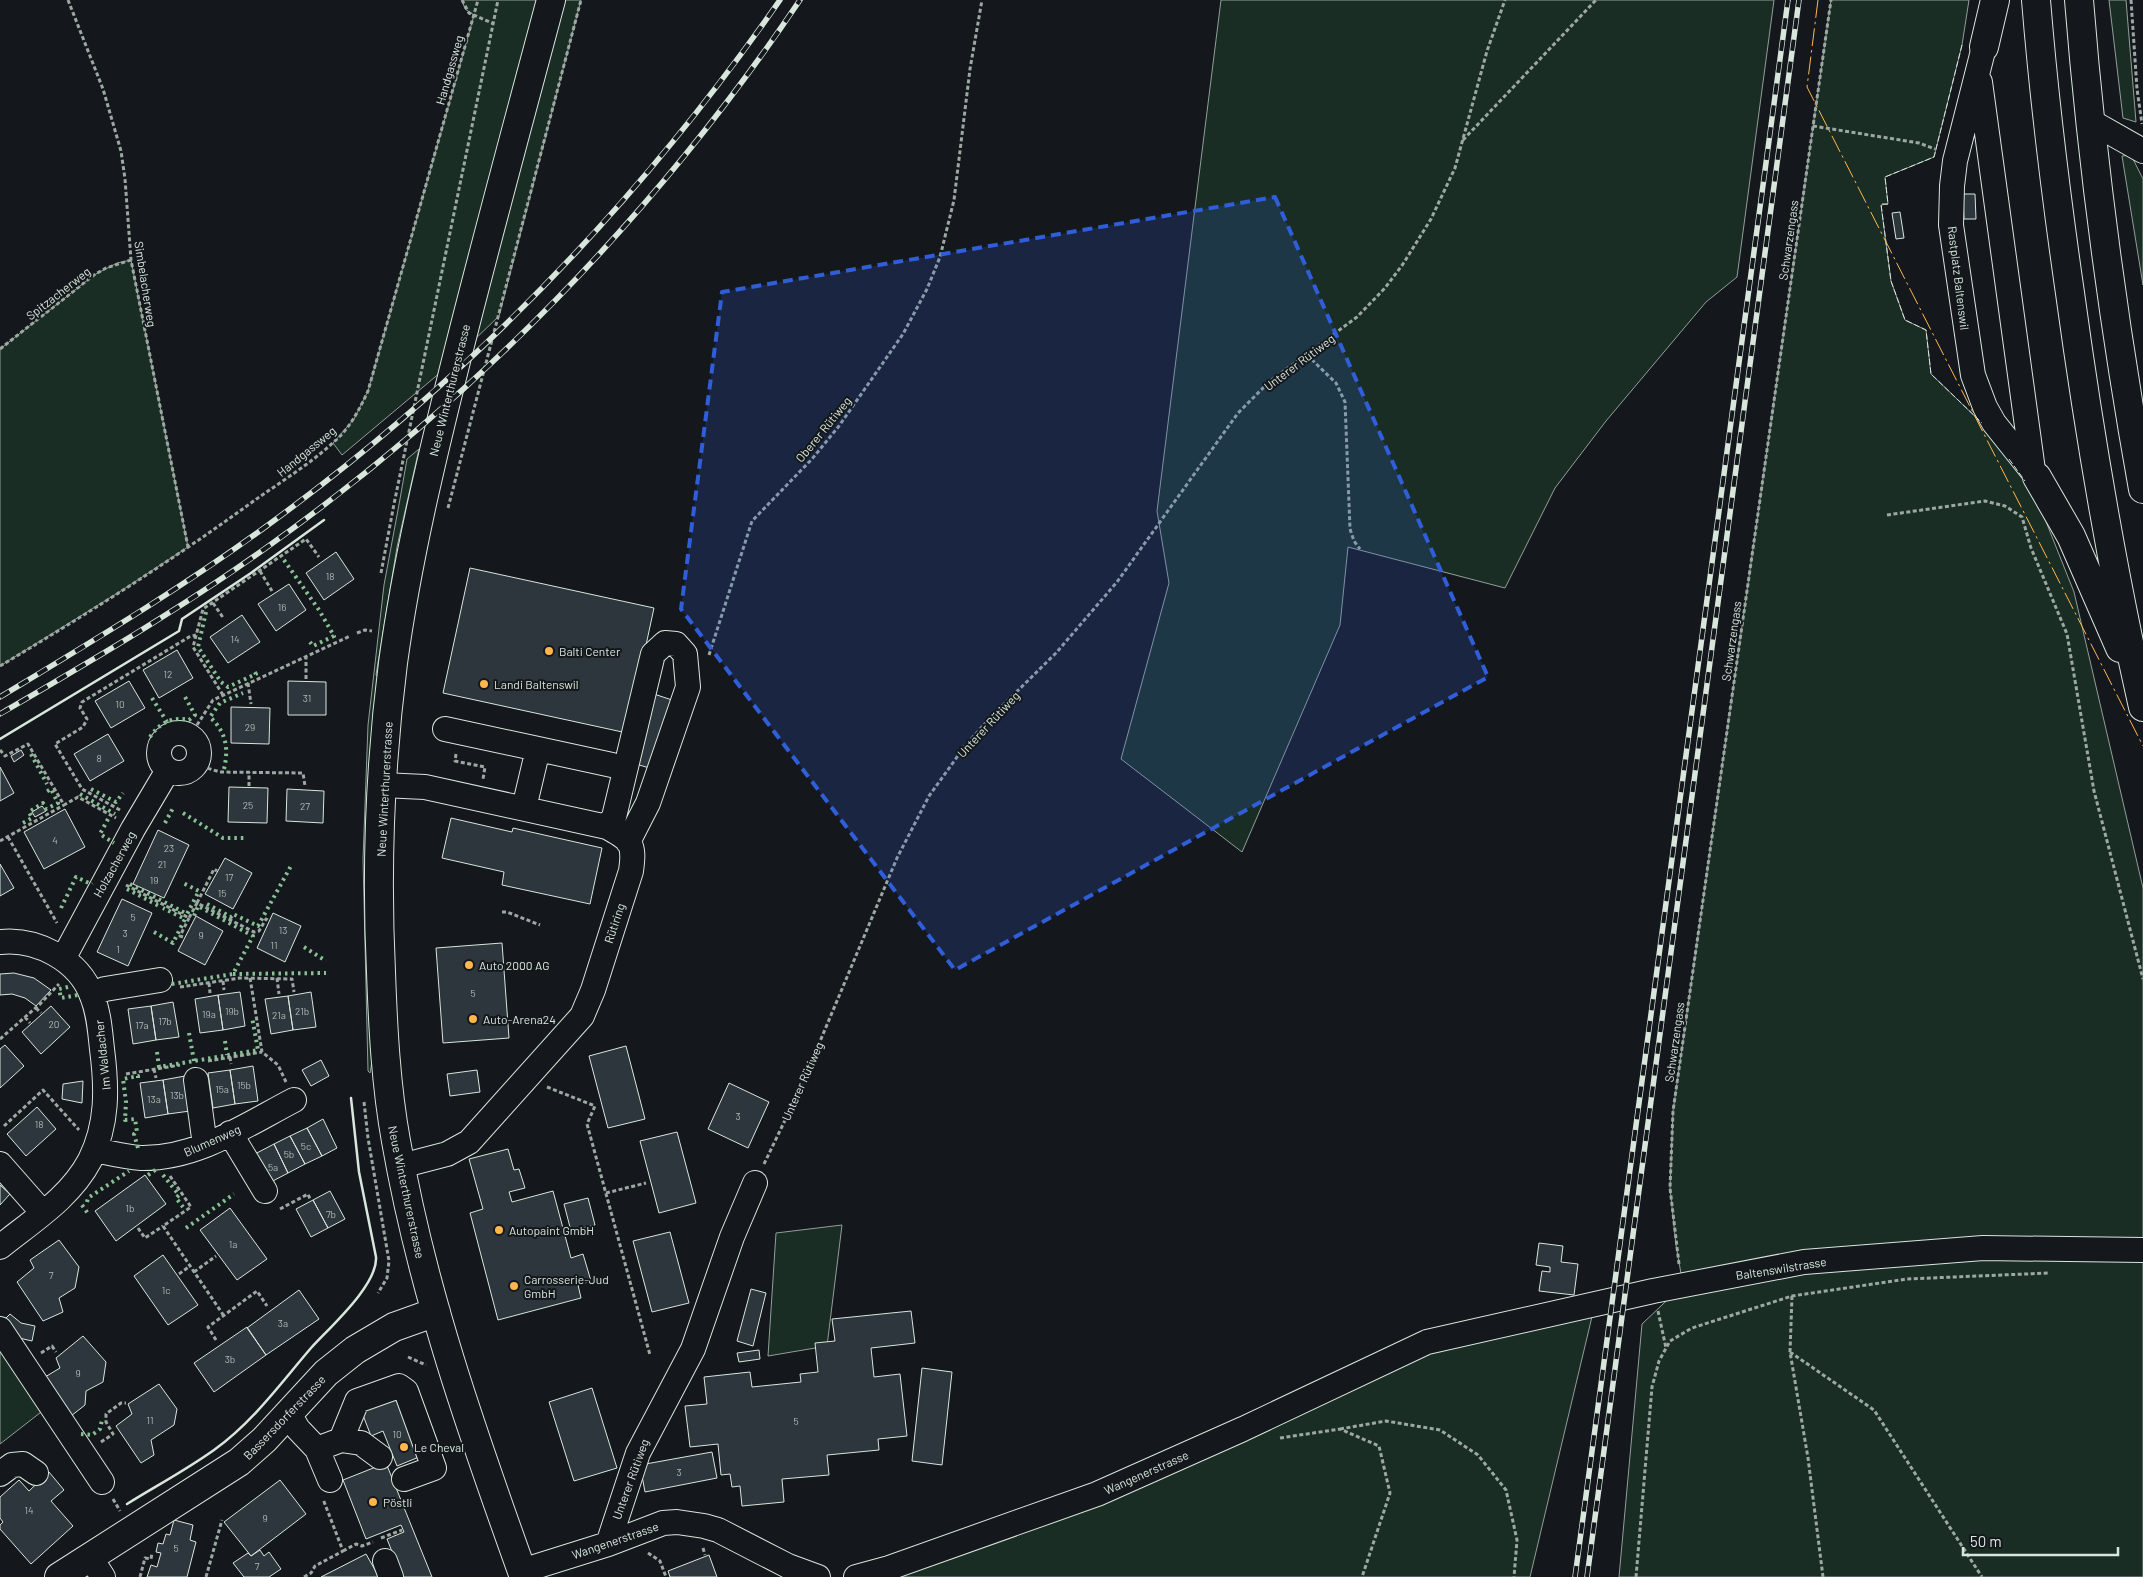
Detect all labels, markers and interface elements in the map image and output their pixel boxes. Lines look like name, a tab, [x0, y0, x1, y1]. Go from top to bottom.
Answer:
street label: Handgassweg	[432, 34, 466, 106]
street label: Schwarzengass	[1775, 199, 1801, 281]
street label: Rastplatz Baltenswil	[1946, 225, 1972, 331]
street label: Simbelacherweg	[132, 240, 160, 328]
street label: Spitzacherweg	[23, 264, 93, 322]
street label: Neue Winterthurerstrasse	[426, 323, 472, 457]
street label: Unterer Rütiweg	[1261, 331, 1337, 393]
street label: Oberer Rütiweg	[792, 393, 854, 465]
street label: Handgassweg	[274, 423, 338, 479]
house number: 18	[326, 570, 334, 582]
street label: Schwarzengass	[1718, 600, 1744, 682]
house number: 16	[278, 601, 286, 613]
house number: 14	[230, 633, 240, 645]
place label: Balti Center	[559, 644, 621, 658]
marker: Balti Center	[543, 645, 555, 657]
house number: 12	[164, 668, 172, 680]
place label: Landi Baltenswil	[494, 677, 579, 691]
marker: Landi Baltenswil	[478, 678, 490, 690]
street label: Unterer Rütiweg	[954, 688, 1022, 760]
house number: 31	[303, 692, 311, 704]
house number: 10	[115, 698, 125, 710]
house number: 29	[245, 721, 255, 733]
street label: Neue Winterthurerstrasse	[373, 721, 395, 857]
house number: 8	[96, 752, 102, 764]
house number: 25	[243, 799, 253, 811]
house number: 27	[300, 800, 310, 812]
street label: Holzacherweg	[90, 828, 138, 900]
house number: 4	[52, 834, 58, 846]
house number: 23	[164, 842, 174, 854]
house number: 21	[158, 858, 166, 870]
house number: 17	[225, 871, 233, 883]
house number: 19	[150, 874, 158, 886]
house number: 15	[218, 887, 226, 899]
street label: Rütiring	[601, 901, 627, 945]
house number: 5	[130, 911, 136, 923]
house number: 13	[279, 924, 287, 936]
house number: 3	[122, 927, 128, 939]
house number: 9	[198, 929, 204, 941]
house number: 11	[270, 939, 278, 951]
house number: 1	[116, 943, 120, 955]
place label: Auto 2000 AG	[479, 958, 550, 972]
marker: Auto 2000 AG	[463, 959, 475, 971]
house number: 5	[470, 987, 476, 999]
street label: Schwarzengass	[1661, 1001, 1687, 1083]
house number: 19b	[225, 1005, 239, 1017]
house number: 21b	[295, 1005, 309, 1017]
house number: 19a	[202, 1008, 216, 1020]
house number: 21a	[272, 1009, 286, 1021]
place label: Auto-Arena24	[483, 1012, 556, 1026]
marker: Auto-Arena24	[467, 1013, 479, 1025]
house number: 17b	[158, 1015, 172, 1027]
house number: 20	[48, 1018, 60, 1030]
street label: Im Waldacher	[91, 1019, 113, 1091]
house number: 17a	[135, 1019, 149, 1031]
street label: Unterer Rütiweg	[778, 1039, 826, 1123]
house number: 15b	[237, 1079, 251, 1091]
house number: 15a	[215, 1083, 229, 1095]
house number: 13b	[170, 1089, 184, 1101]
house number: 13a	[147, 1093, 161, 1105]
house number: 3	[735, 1110, 741, 1122]
house number: 18	[35, 1118, 43, 1130]
street label: Blumenweg	[181, 1121, 243, 1159]
street label: Neue Winterthurerstrasse	[386, 1124, 428, 1260]
house number: 5c	[301, 1140, 311, 1152]
house number: 5b	[284, 1148, 294, 1160]
house number: 5a	[268, 1161, 278, 1173]
house number: 1b	[126, 1202, 134, 1214]
house number: 7b	[326, 1208, 336, 1220]
place label: Autopaint GmbH	[509, 1223, 594, 1237]
marker: Autopaint GmbH	[493, 1224, 505, 1236]
house number: 1a	[229, 1238, 237, 1250]
street label: Baltenswilstrasse	[1735, 1254, 1827, 1282]
house number: 7	[49, 1269, 54, 1281]
place label: Carrosserie-Jud GmbH	[524, 1272, 609, 1300]
marker: Carrosserie-Jud GmbH	[508, 1280, 520, 1292]
house number: 1c	[162, 1284, 170, 1296]
house number: 3a	[278, 1317, 288, 1329]
house number: 3b	[225, 1353, 235, 1365]
house number: 9	[75, 1367, 81, 1379]
street label: Bassersdorferstrasse	[240, 1372, 328, 1462]
house number: 11	[146, 1414, 154, 1426]
house number: 5	[793, 1415, 799, 1427]
house number: 10	[392, 1428, 402, 1440]
street label: Unterer Rütiweg	[609, 1437, 651, 1521]
place label: Le Cheval	[414, 1440, 464, 1454]
marker: Le Cheval	[398, 1441, 410, 1453]
street label: Wangenerstrasse	[1102, 1447, 1190, 1497]
house number: 3	[676, 1466, 682, 1478]
place label: Pöstli	[383, 1495, 412, 1509]
marker: Pöstli	[367, 1496, 379, 1508]
house number: 14	[24, 1504, 34, 1516]
house number: 9	[262, 1512, 268, 1524]
street label: Wangenerstrasse	[570, 1519, 660, 1561]
scale bar	[1963, 1524, 2118, 1556]
text: 50 m	[1970, 1532, 2002, 1550]
house number: 5	[173, 1542, 179, 1554]
house number: 7	[255, 1560, 260, 1572]

